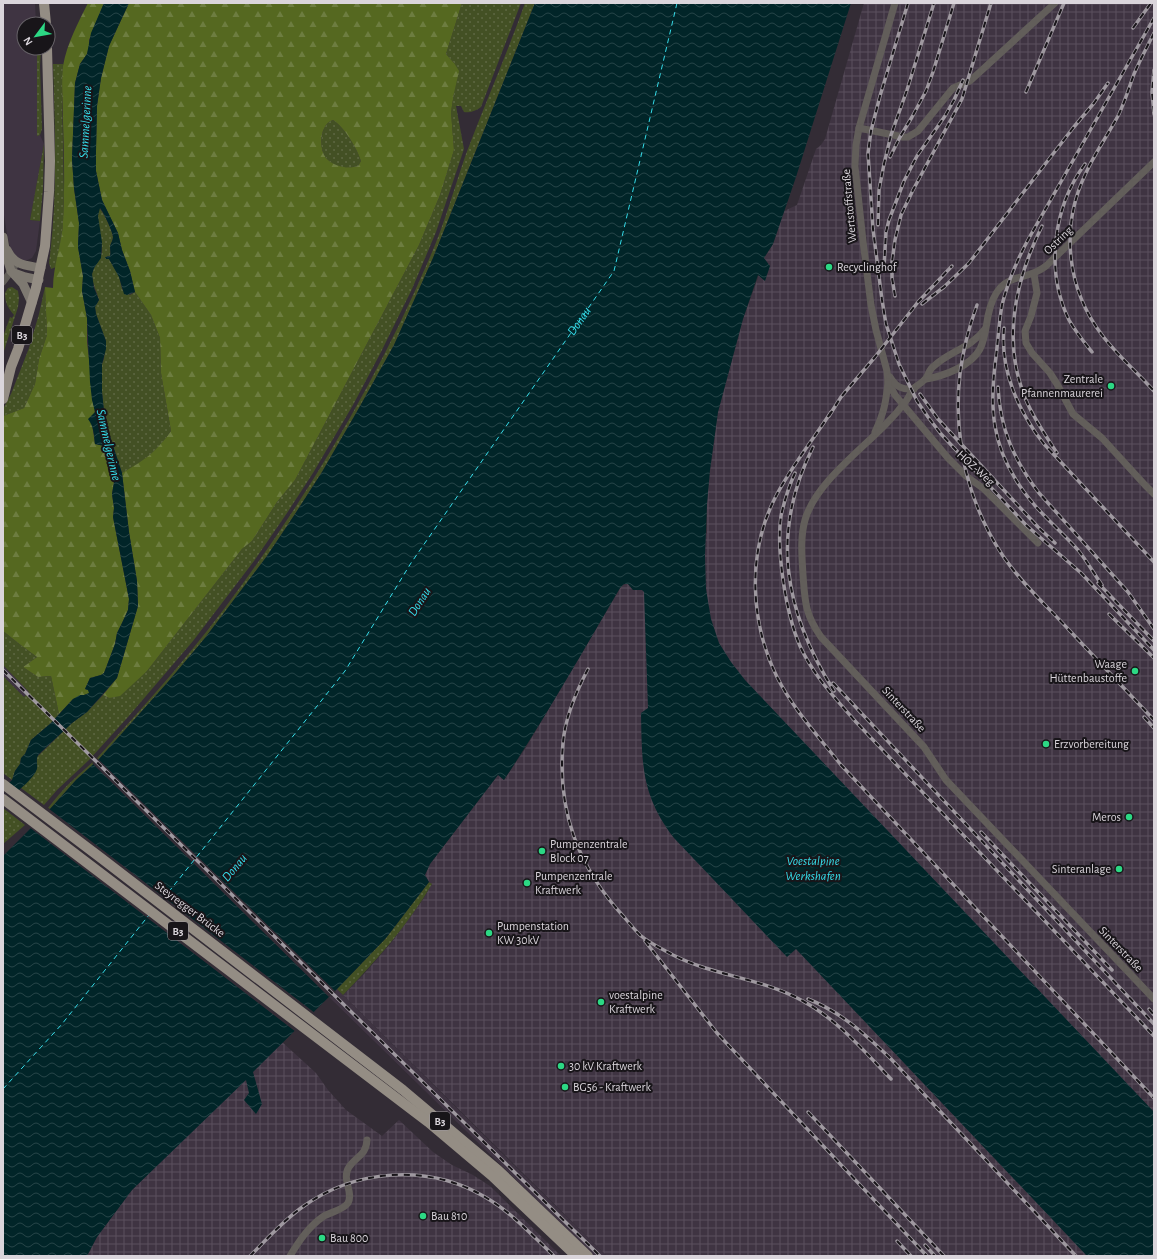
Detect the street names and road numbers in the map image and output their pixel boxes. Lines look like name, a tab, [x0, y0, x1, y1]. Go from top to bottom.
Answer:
street label: Wertstoffstraße	[840, 169, 858, 243]
street label: Ostring	[1041, 224, 1075, 256]
road number: B3	[12, 326, 32, 344]
street label: HOZ-Weg	[955, 448, 997, 488]
street label: Sinterstraße	[880, 684, 928, 734]
street label: Steyregger Brücke	[152, 879, 227, 940]
road number: B3	[168, 922, 188, 940]
street label: Sinterstraße	[1097, 924, 1145, 974]
road number: B3	[430, 1112, 450, 1130]

